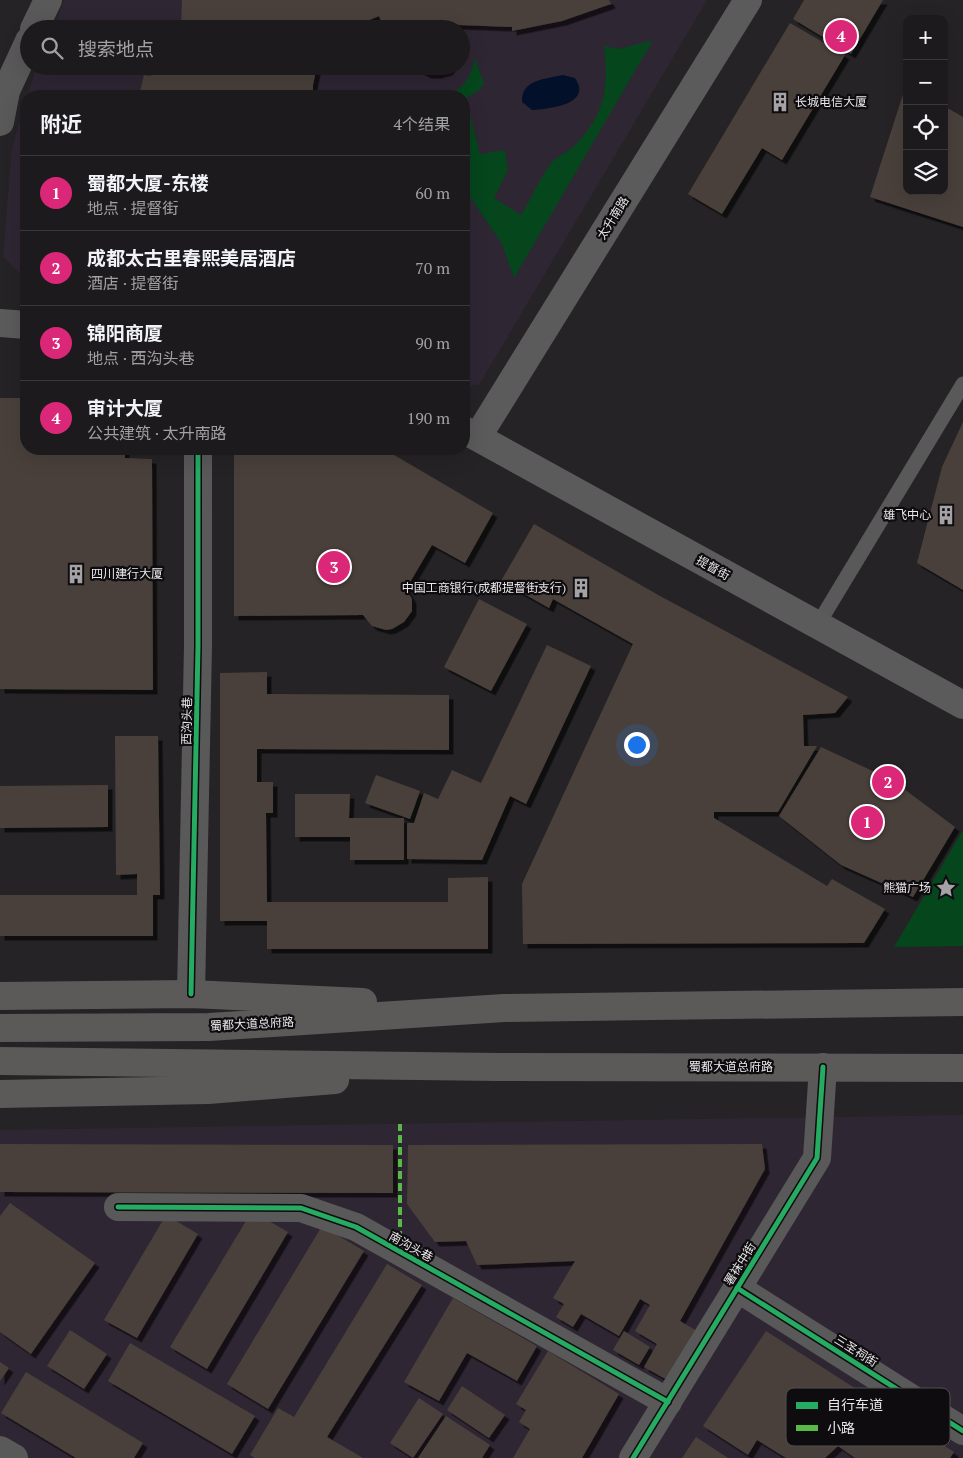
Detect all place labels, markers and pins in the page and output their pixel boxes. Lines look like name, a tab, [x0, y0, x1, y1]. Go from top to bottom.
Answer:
pin: 4	[825, 17, 857, 55]
building icon: 长城电信大厦	[769, 91, 791, 113]
place label: 长城电信大厦	[795, 94, 867, 109]
building icon: 雄飞中心	[935, 504, 957, 526]
place label: 雄飞中心	[883, 507, 931, 522]
pin: 3	[318, 548, 350, 586]
building icon: 四川建行大厦	[65, 563, 87, 585]
place label: 四川建行大厦	[91, 566, 163, 581]
building icon: 中国工商银行(成都提督街支行)	[570, 577, 592, 599]
place label: 中国工商银行(成都提督街支行)	[402, 580, 566, 595]
pin: 2	[872, 763, 904, 801]
pin: 1	[851, 803, 883, 841]
place icon: 熊猫广场	[935, 877, 957, 899]
place label: 熊猫广场	[883, 880, 931, 895]

